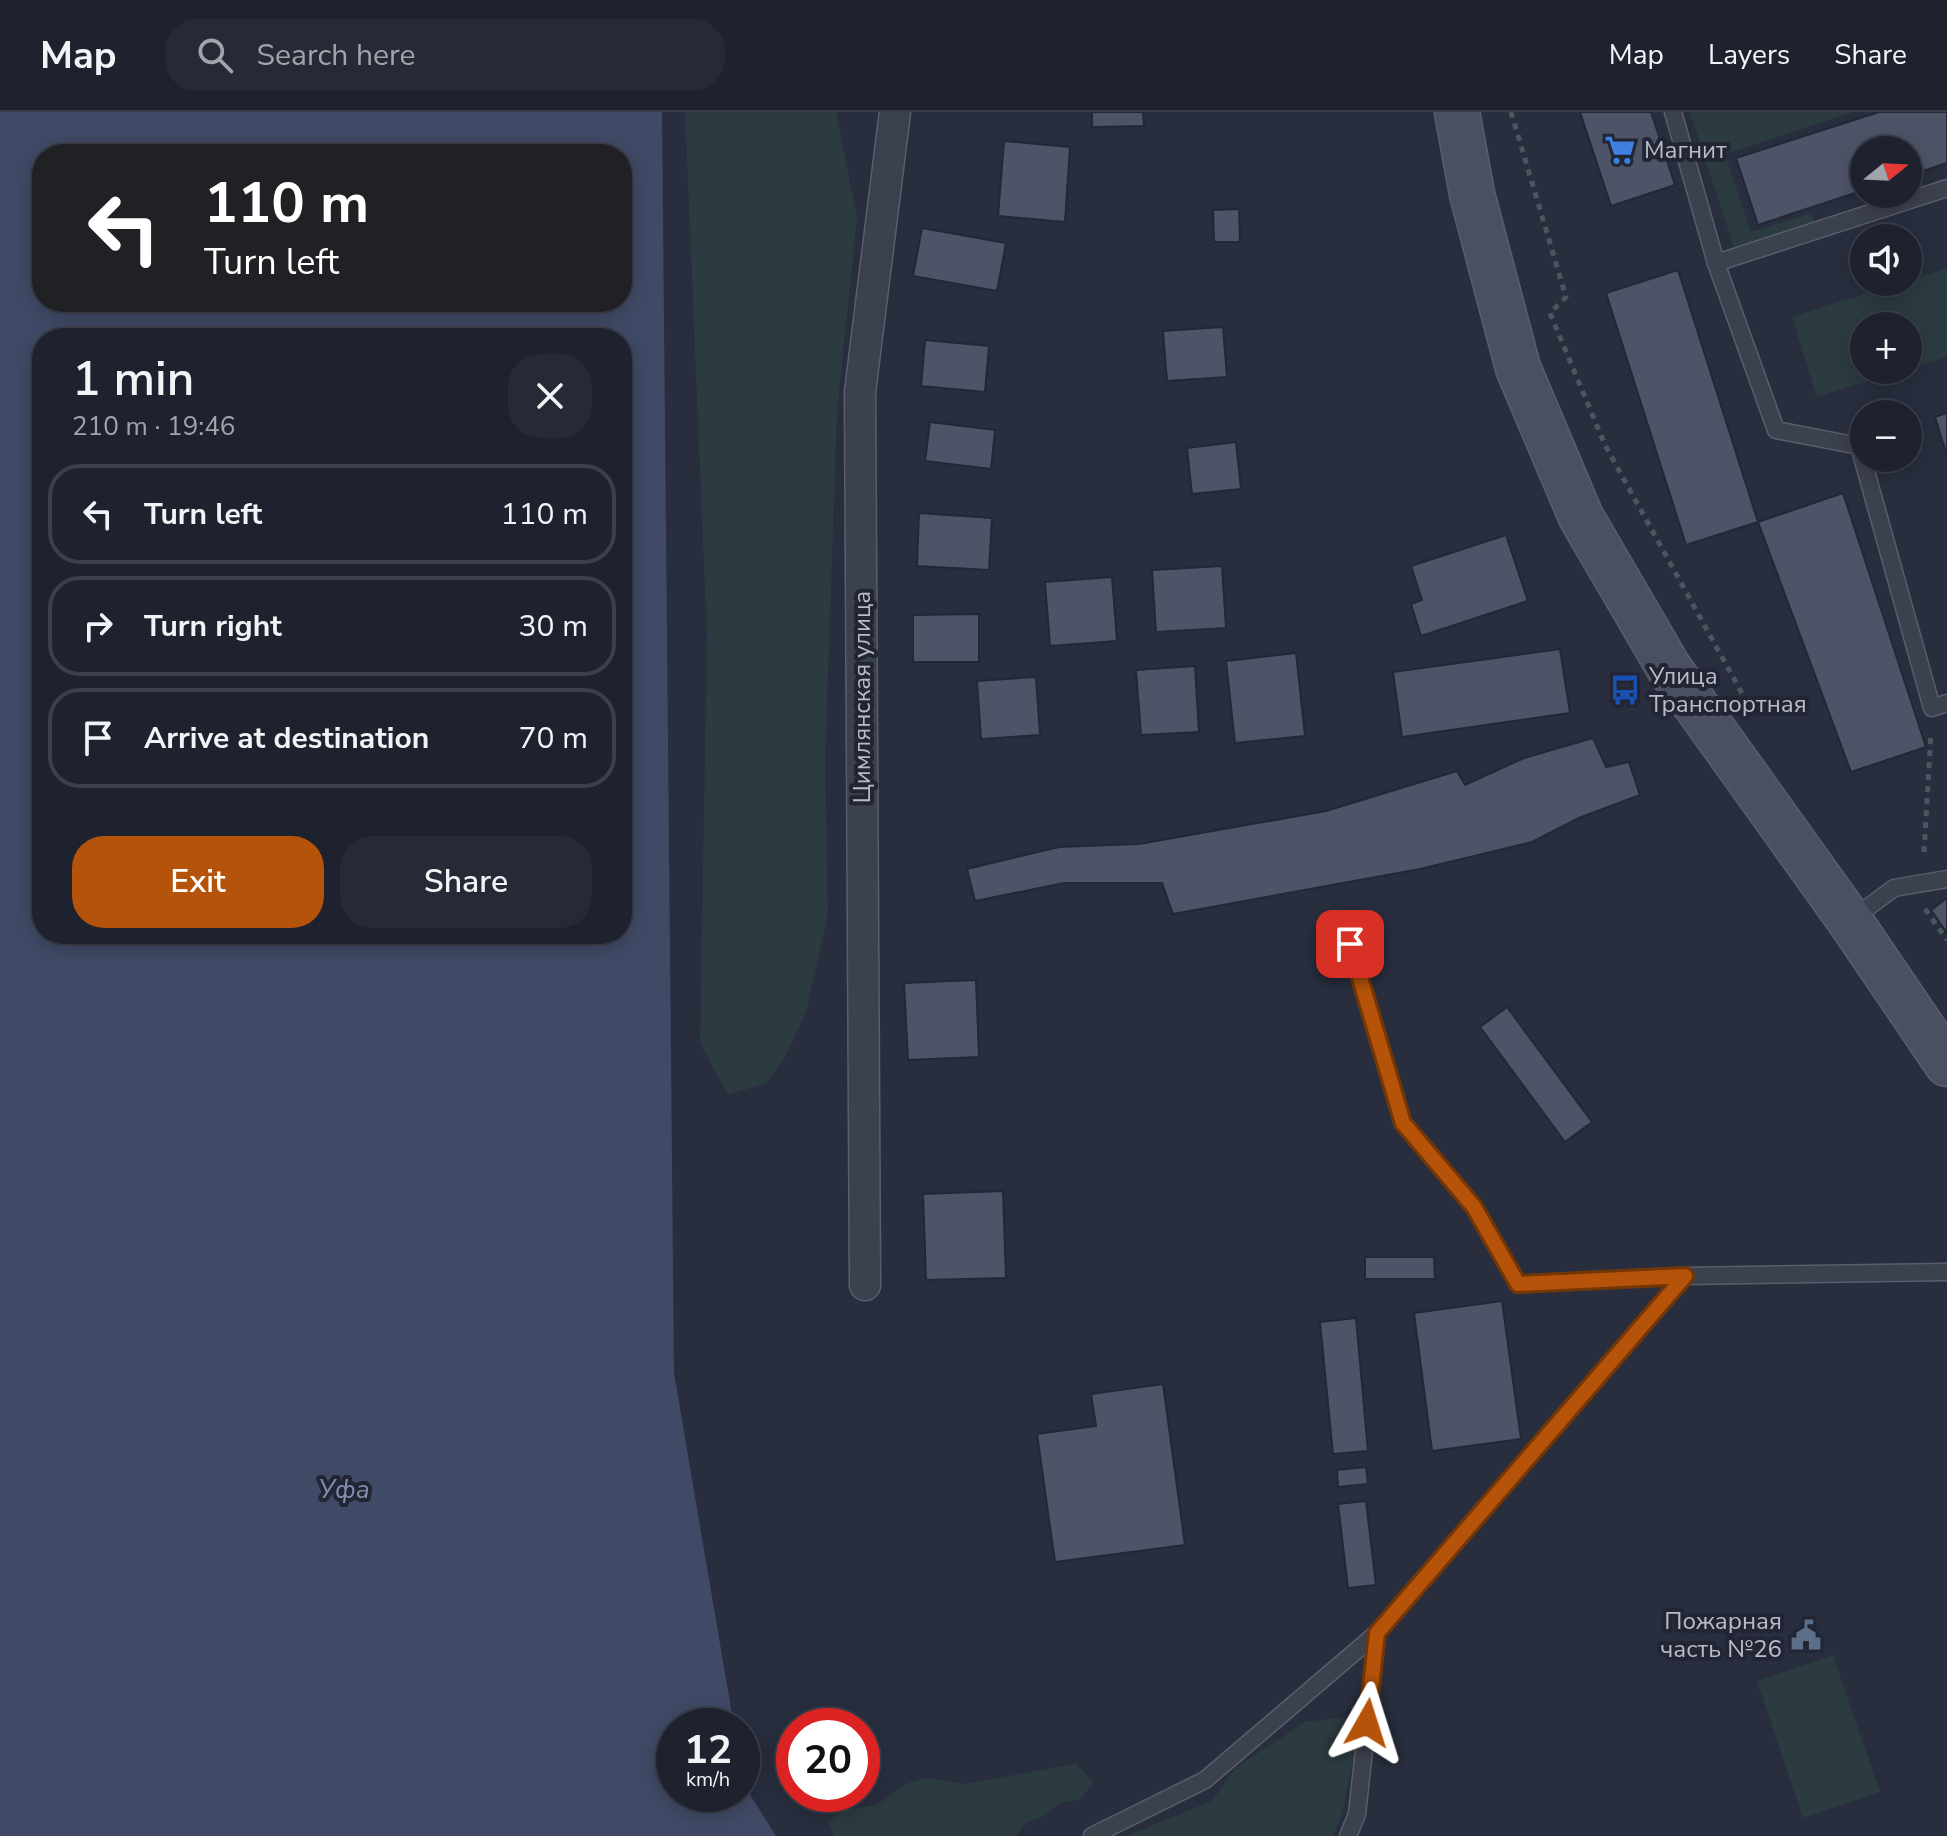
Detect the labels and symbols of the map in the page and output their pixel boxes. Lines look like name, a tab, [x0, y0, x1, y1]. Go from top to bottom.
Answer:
supermarket icon: Магнит	[1603, 133, 1637, 167]
place label: Магнит	[1644, 134, 1727, 166]
north arrow	[1850, 136, 1922, 208]
street label: Цимлянская улица	[846, 591, 878, 803]
place label: Улица Транспортная	[1648, 660, 1807, 720]
bus stop icon: Улица Транспортная	[1608, 673, 1642, 707]
pin	[1316, 910, 1384, 978]
water label: Уфа	[318, 1472, 370, 1507]
place label: Пожарная часть №26	[1660, 1605, 1782, 1665]
public building icon: Пожарная часть №26	[1789, 1618, 1823, 1652]
position arrow	[1325, 1681, 1409, 1765]
speed limit sign: 20	[776, 1708, 880, 1812]

